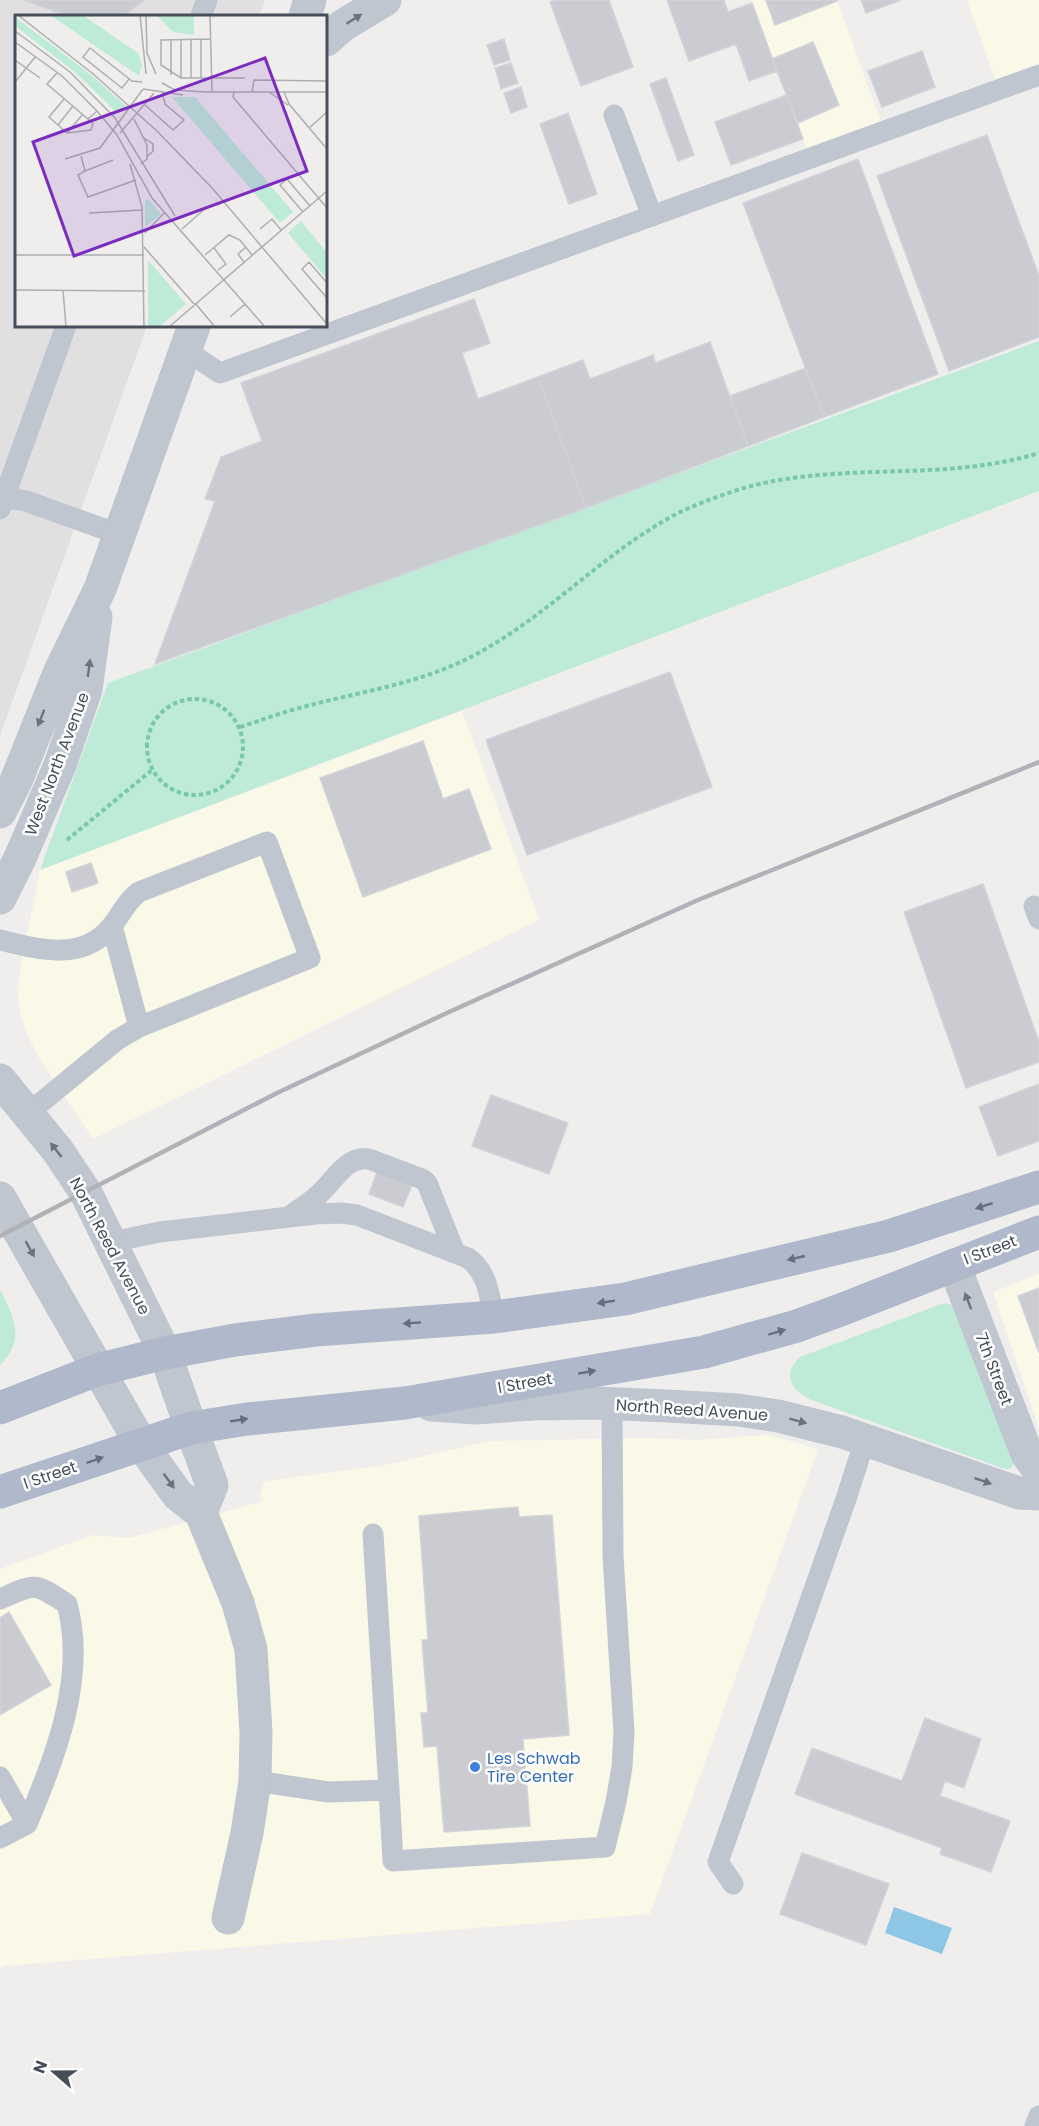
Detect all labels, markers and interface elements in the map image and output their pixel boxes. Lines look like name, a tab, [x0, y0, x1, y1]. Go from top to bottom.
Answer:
one-way arrow	[346, 13, 362, 24]
inset map	[15, 15, 327, 327]
one-way arrow	[85, 658, 94, 677]
street label: West North Avenue	[19, 689, 95, 839]
one-way arrow	[36, 710, 46, 728]
one-way arrow	[51, 1142, 63, 1157]
street label: North Reed Avenue	[64, 1173, 156, 1319]
one-way arrow	[975, 1202, 993, 1212]
street label: I Street	[960, 1229, 1020, 1271]
one-way arrow	[25, 1240, 35, 1257]
one-way arrow	[786, 1254, 805, 1263]
one-way arrow	[963, 1292, 973, 1310]
one-way arrow	[596, 1298, 615, 1307]
one-way arrow	[403, 1318, 422, 1328]
one-way arrow	[769, 1327, 787, 1336]
street label: 7th Street	[970, 1329, 1018, 1409]
street label: I Street	[496, 1367, 554, 1399]
one-way arrow	[578, 1367, 597, 1376]
street label: North Reed Avenue	[615, 1393, 769, 1427]
one-way arrow	[229, 1416, 248, 1425]
one-way arrow	[789, 1417, 807, 1426]
one-way arrow	[86, 1454, 104, 1464]
street label: I Street	[20, 1455, 80, 1495]
one-way arrow	[162, 1474, 174, 1489]
one-way arrow	[975, 1477, 993, 1486]
place label: Les Schwab Tire Center	[487, 1747, 581, 1788]
marker: Les Schwab Tire Center	[468, 1760, 482, 1774]
north arrow	[24, 2042, 84, 2102]
text: N	[28, 2057, 53, 2077]

